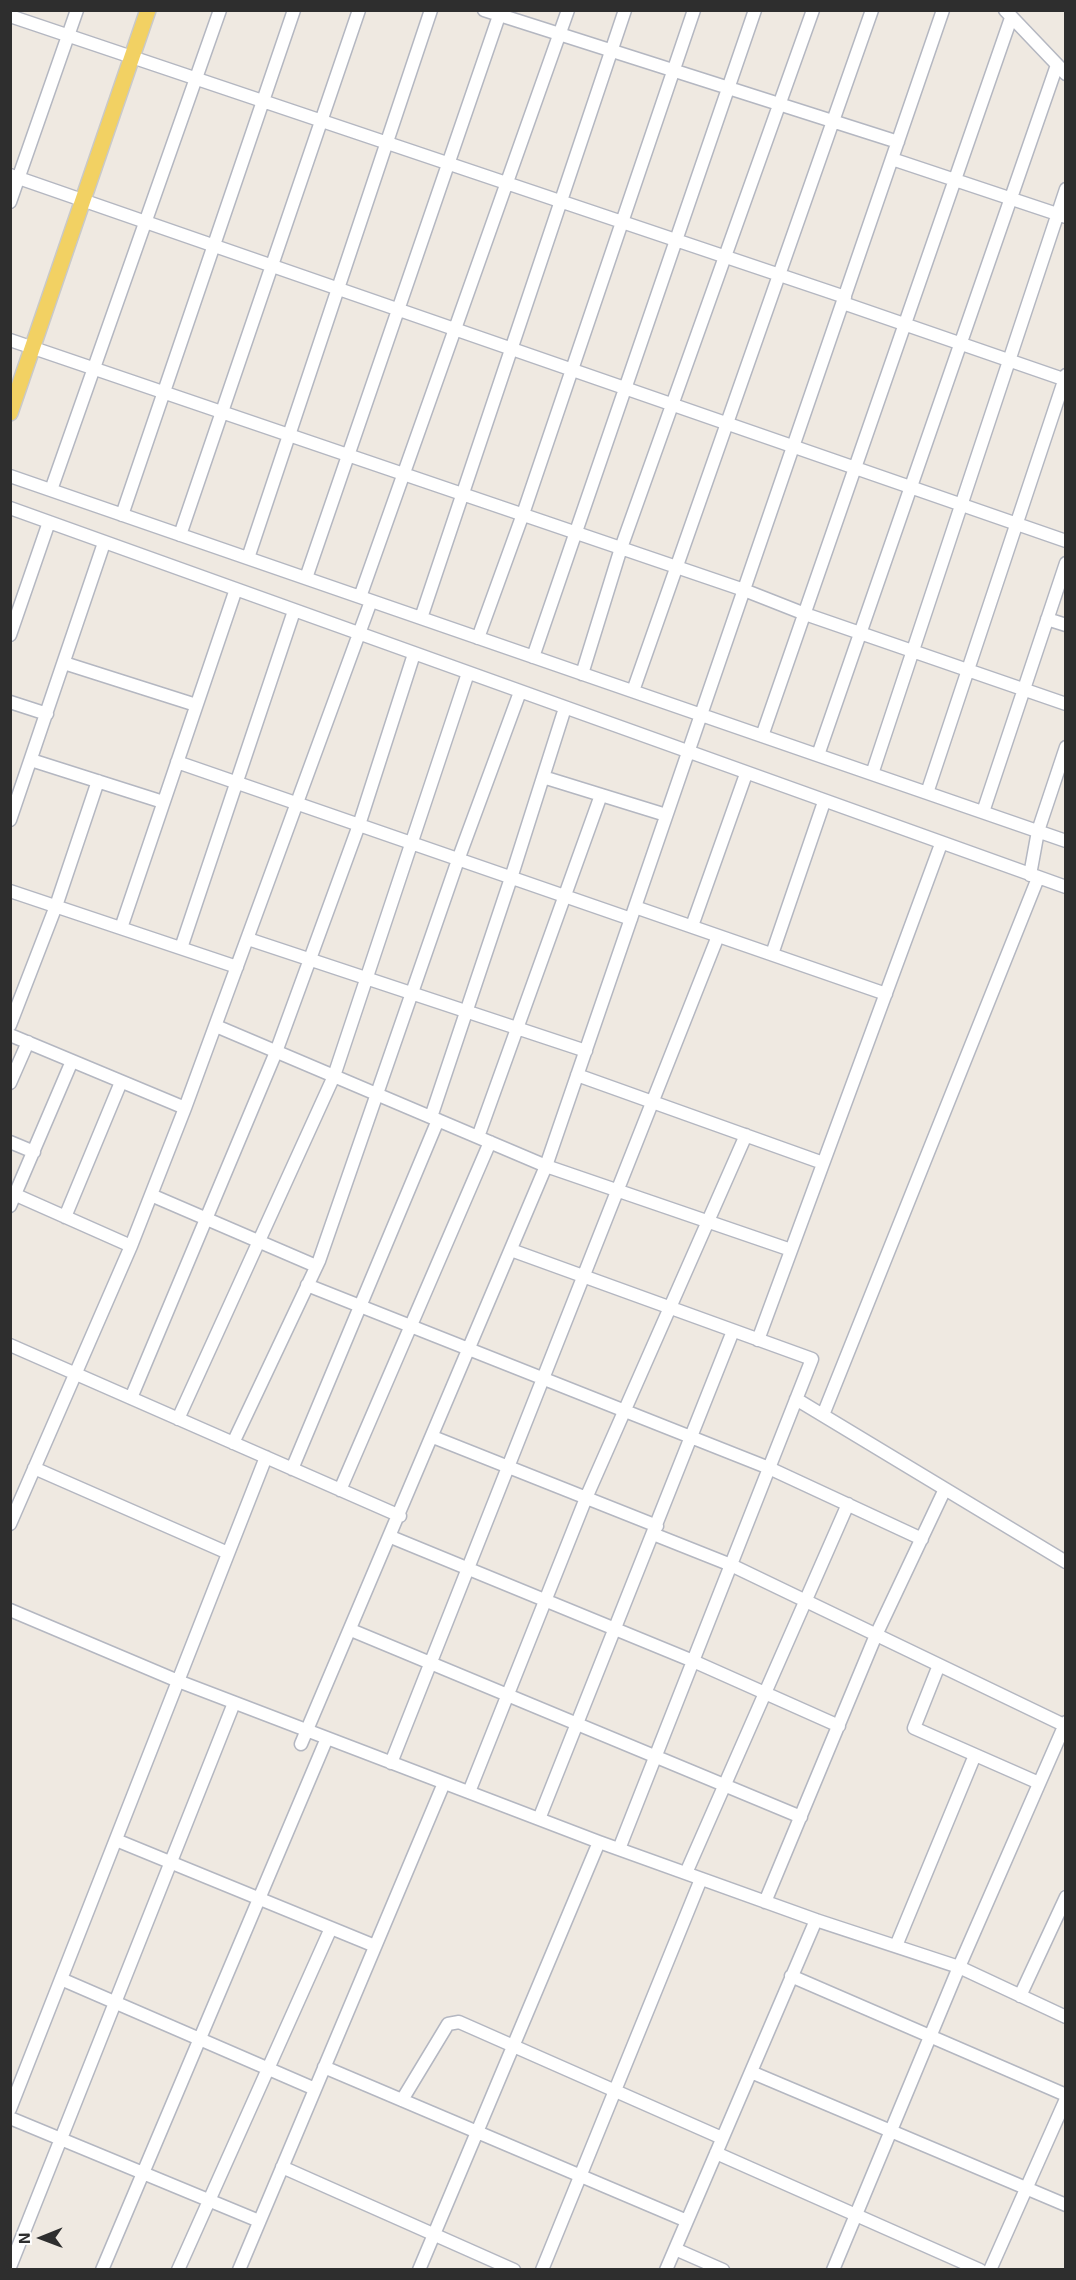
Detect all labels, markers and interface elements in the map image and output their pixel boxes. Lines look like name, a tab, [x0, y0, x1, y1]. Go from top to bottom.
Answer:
north arrow	[12, 2208, 72, 2268]
text: N	[14, 2232, 33, 2244]

